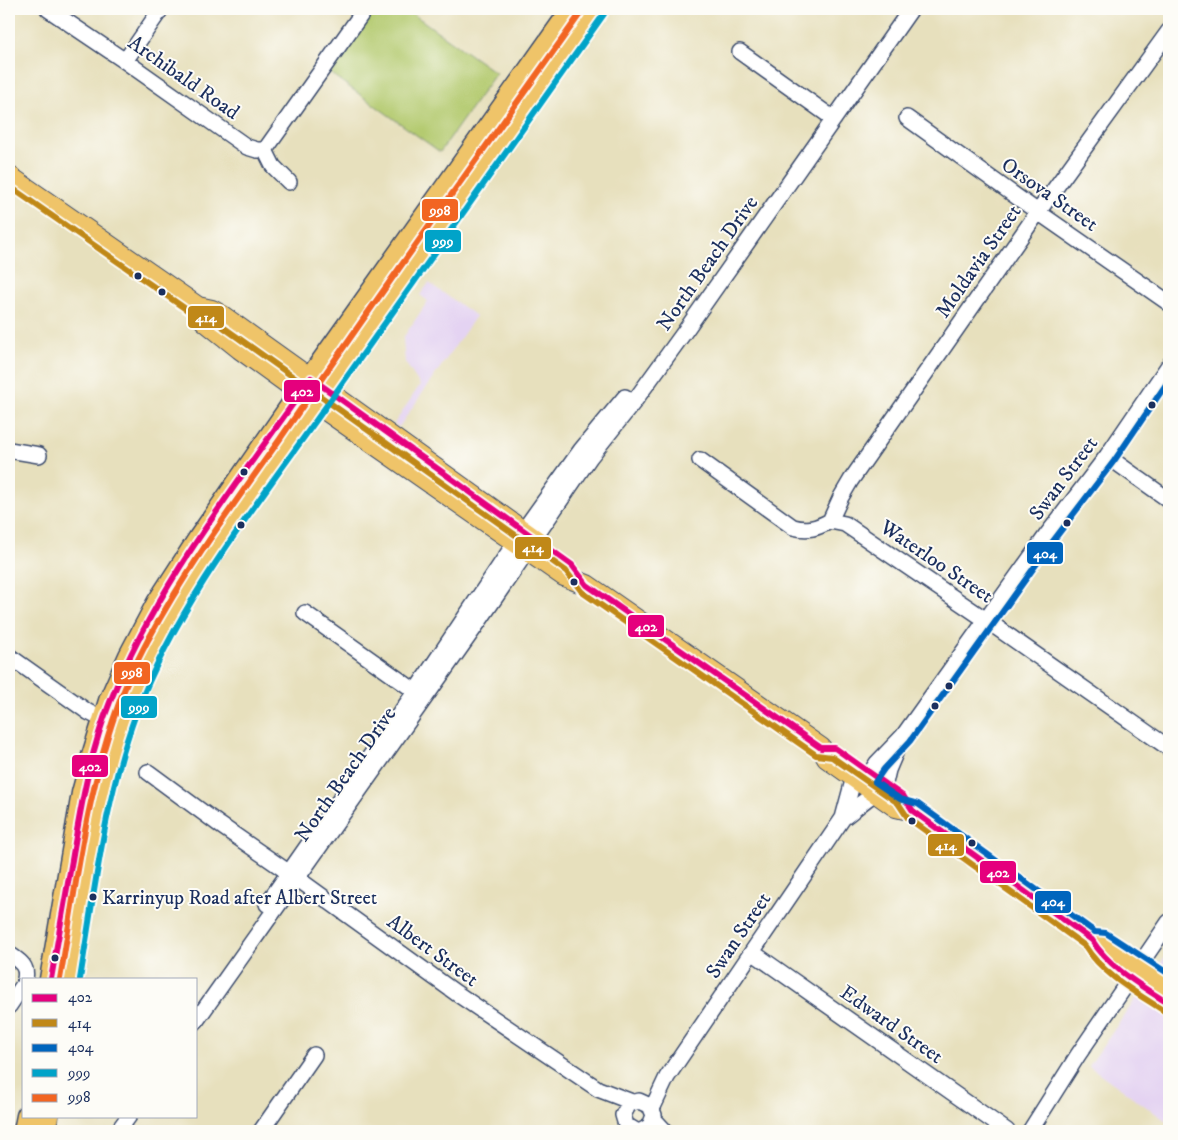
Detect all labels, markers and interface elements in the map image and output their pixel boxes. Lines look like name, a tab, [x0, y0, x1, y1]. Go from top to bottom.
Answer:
street label: Archibald Road	[123, 30, 245, 126]
street label: Orsova Street	[996, 152, 1103, 238]
street label: North Beach Drive	[652, 191, 764, 336]
line badge: 998	[421, 198, 459, 222]
street label: Moldavia Street	[930, 200, 1028, 323]
text: 998	[429, 202, 450, 220]
line badge: 999	[424, 229, 462, 253]
text: 999	[432, 233, 453, 251]
unlabelled marker	[133, 271, 143, 281]
unlabelled marker	[157, 287, 167, 297]
line badge: 414	[187, 305, 225, 329]
text: 414	[194, 309, 218, 327]
line badge: 402	[283, 379, 321, 403]
text: 402	[290, 383, 314, 401]
unlabelled marker	[1147, 400, 1157, 410]
street label: Swan Street	[1024, 431, 1104, 526]
unlabelled marker	[239, 467, 249, 477]
street label: Waterloo Street	[874, 514, 998, 609]
unlabelled marker	[1062, 518, 1072, 528]
unlabelled marker	[236, 520, 246, 530]
line badge: 414	[514, 536, 552, 560]
text: 414	[521, 539, 545, 557]
line badge: 404	[1026, 541, 1064, 565]
text: 404	[1032, 545, 1058, 563]
unlabelled marker	[569, 577, 579, 587]
line badge: 402	[627, 614, 665, 638]
text: 402	[634, 618, 658, 636]
line badge: 998	[113, 661, 151, 685]
text: 998	[121, 664, 142, 682]
unlabelled marker	[944, 681, 954, 691]
line badge: 999	[120, 695, 158, 719]
text: 999	[128, 699, 149, 717]
unlabelled marker	[930, 701, 940, 711]
street label: North Beach Drive	[290, 702, 402, 847]
line badge: 402	[71, 754, 109, 778]
text: 402	[78, 758, 102, 776]
unlabelled marker	[907, 816, 917, 826]
line badge: 414	[927, 833, 965, 857]
text: 414	[934, 837, 958, 855]
unlabelled marker	[967, 838, 977, 848]
line badge: 402	[979, 860, 1017, 884]
text: 402	[986, 864, 1010, 882]
place label: Karrinyup Road after Albert Street	[102, 886, 377, 911]
street label: Swan Street	[701, 887, 777, 984]
line badge: 404	[1034, 890, 1072, 914]
marker: Karrinyup Road after Albert Street	[88, 892, 98, 902]
text: 404	[1040, 893, 1066, 911]
street label: Albert Street	[382, 909, 484, 993]
unlabelled marker	[50, 953, 60, 963]
legend	[22, 978, 198, 1118]
street label: Edward Street	[835, 980, 948, 1070]
text: 402	[68, 988, 93, 1007]
text: 414	[68, 1014, 91, 1033]
text: 404	[68, 1038, 94, 1057]
text: 999	[67, 1064, 90, 1083]
text: 998	[67, 1088, 90, 1107]

